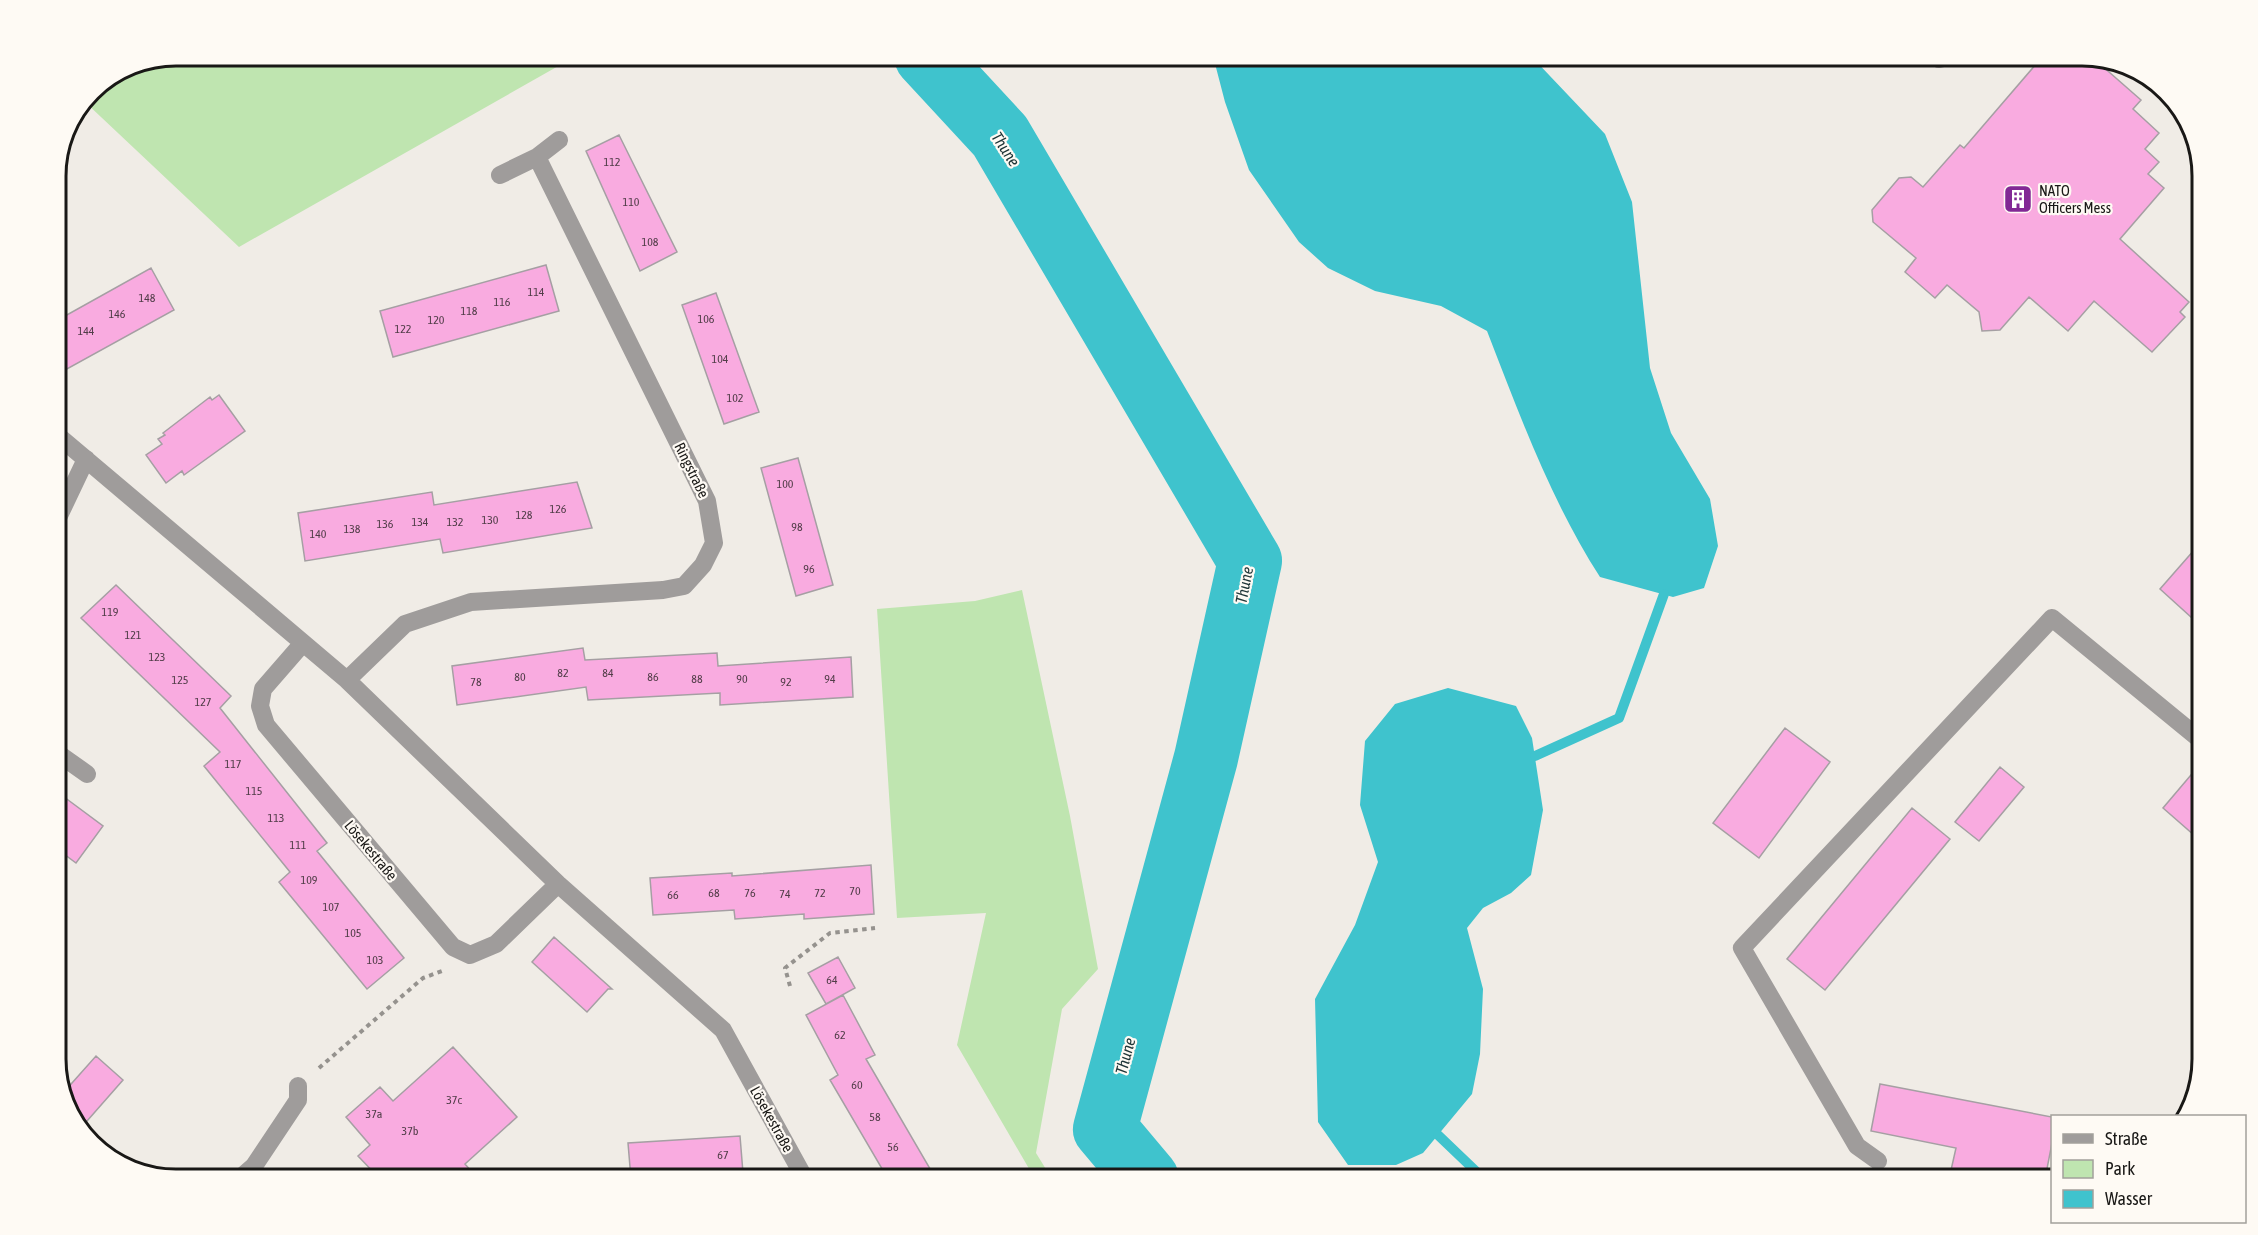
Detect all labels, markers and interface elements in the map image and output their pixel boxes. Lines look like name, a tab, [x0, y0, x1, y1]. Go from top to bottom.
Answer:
water label: Thune	[988, 128, 1024, 170]
house number: 112	[604, 155, 620, 169]
place label: NATO Officers Mess	[2039, 182, 2111, 216]
building icon: NATO Officers Mess	[2002, 183, 2034, 215]
house number: 110	[623, 195, 640, 209]
house number: 108	[642, 235, 659, 249]
house number: 114	[528, 285, 545, 299]
house number: 148	[139, 291, 156, 305]
house number: 116	[494, 295, 511, 309]
house number: 118	[461, 304, 478, 318]
house number: 146	[109, 307, 126, 321]
house number: 106	[698, 312, 715, 326]
house number: 120	[428, 313, 445, 327]
house number: 122	[395, 322, 411, 336]
house number: 144	[78, 324, 95, 338]
house number: 104	[712, 352, 729, 366]
house number: 102	[727, 391, 743, 405]
street label: Ringstraße	[671, 440, 713, 501]
house number: 100	[777, 477, 794, 491]
house number: 126	[550, 502, 567, 516]
house number: 128	[516, 508, 533, 522]
house number: 130	[482, 513, 499, 527]
house number: 134	[412, 515, 429, 529]
house number: 132	[447, 515, 463, 529]
house number: 136	[377, 517, 394, 531]
house number: 98	[791, 520, 803, 534]
house number: 138	[344, 522, 361, 536]
house number: 140	[310, 527, 327, 541]
house number: 96	[803, 562, 815, 576]
water label: Thune	[1232, 565, 1256, 605]
house number: 119	[102, 605, 119, 619]
house number: 121	[125, 628, 142, 642]
house number: 123	[149, 650, 165, 664]
house number: 82	[557, 666, 569, 680]
house number: 84	[602, 666, 614, 680]
house number: 80	[514, 670, 526, 684]
house number: 86	[647, 670, 659, 684]
house number: 88	[691, 672, 703, 686]
house number: 90	[736, 672, 748, 686]
house number: 94	[824, 672, 836, 686]
house number: 125	[172, 673, 188, 687]
house number: 78	[470, 675, 482, 689]
house number: 92	[780, 675, 792, 689]
house number: 127	[195, 695, 212, 709]
house number: 117	[225, 757, 242, 771]
house number: 115	[246, 784, 262, 798]
house number: 113	[268, 811, 284, 825]
street label: Lösekestraße	[341, 817, 401, 883]
house number: 111	[290, 838, 307, 852]
house number: 109	[301, 873, 318, 887]
house number: 70	[849, 884, 861, 898]
house number: 68	[708, 886, 720, 900]
house number: 76	[744, 886, 756, 900]
house number: 72	[814, 886, 826, 900]
house number: 74	[779, 887, 791, 901]
house number: 66	[667, 888, 679, 902]
house number: 107	[323, 900, 340, 914]
house number: 105	[345, 926, 361, 940]
house number: 103	[367, 953, 383, 967]
house number: 64	[826, 973, 838, 987]
house number: 62	[834, 1028, 846, 1042]
water label: Thune	[1111, 1036, 1139, 1076]
house number: 60	[851, 1078, 863, 1092]
street label: Lösekestraße	[747, 1083, 797, 1155]
house number: 37c	[446, 1093, 462, 1107]
house number: 37a	[366, 1107, 382, 1121]
house number: 58	[869, 1110, 881, 1124]
legend	[2051, 1115, 2246, 1223]
house number: 37b	[402, 1124, 419, 1138]
text: Straße	[2105, 1128, 2148, 1149]
house number: 56	[887, 1140, 899, 1154]
house number: 67	[717, 1148, 729, 1162]
text: Park	[2105, 1158, 2135, 1179]
text: Wasser	[2105, 1188, 2153, 1209]

